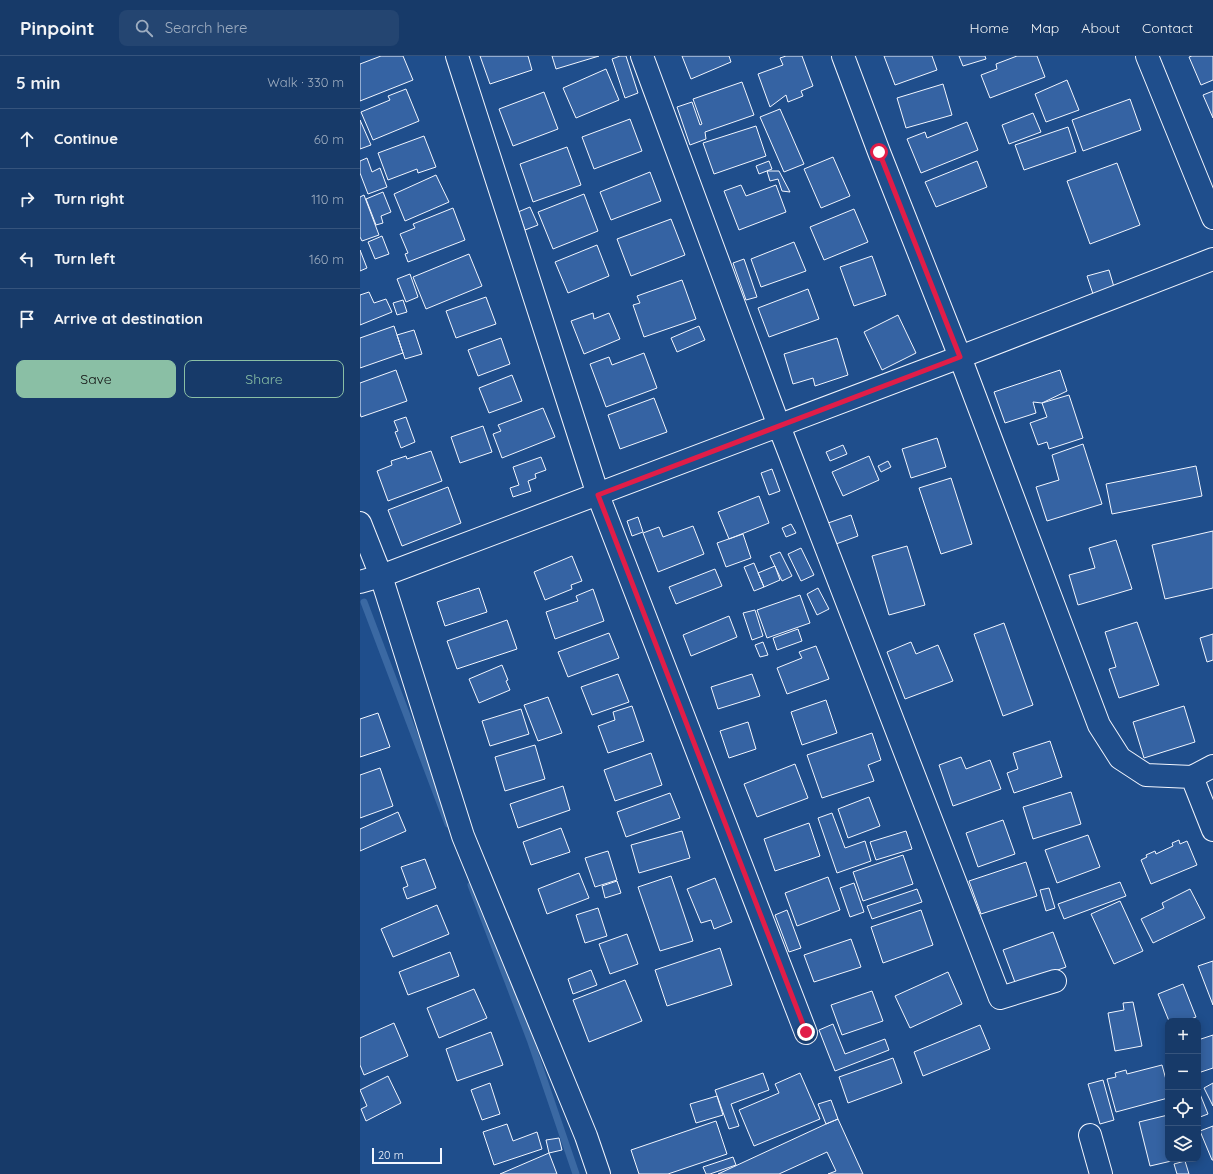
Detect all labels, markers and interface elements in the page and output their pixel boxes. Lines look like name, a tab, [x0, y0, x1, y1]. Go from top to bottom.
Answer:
search box	[119, 10, 399, 46]
text: Pinpoint	[20, 16, 95, 40]
icon: search	[133, 17, 155, 39]
text: Search here	[165, 18, 247, 37]
text: Home	[970, 19, 1009, 37]
text: Map	[1031, 19, 1059, 37]
text: About	[1081, 19, 1120, 37]
text: Contact	[1142, 19, 1193, 37]
text: 5 min	[16, 72, 60, 93]
text: Walk · 330 m	[267, 74, 344, 90]
icon: ahead	[16, 128, 38, 150]
text: Continue	[54, 129, 118, 148]
text: 60 m	[314, 131, 344, 147]
route start	[870, 143, 888, 161]
icon: right	[16, 188, 38, 210]
text: Turn right	[54, 189, 125, 208]
text: 110 m	[311, 191, 344, 207]
icon: left	[16, 248, 38, 270]
text: Turn left	[54, 249, 116, 268]
text: 160 m	[309, 251, 344, 267]
icon: arrive	[16, 308, 38, 330]
text: Arrive at destination	[54, 309, 203, 328]
button: Save	[16, 360, 176, 398]
button: Share	[184, 360, 344, 398]
map controls	[1165, 1018, 1201, 1162]
button: +	[1165, 1018, 1201, 1054]
route end	[797, 1023, 815, 1041]
button: −	[1165, 1054, 1201, 1090]
button: locate	[1165, 1090, 1201, 1126]
button: layers	[1165, 1126, 1201, 1162]
scale bar	[372, 1146, 442, 1165]
text: 20 m	[378, 1148, 404, 1162]

